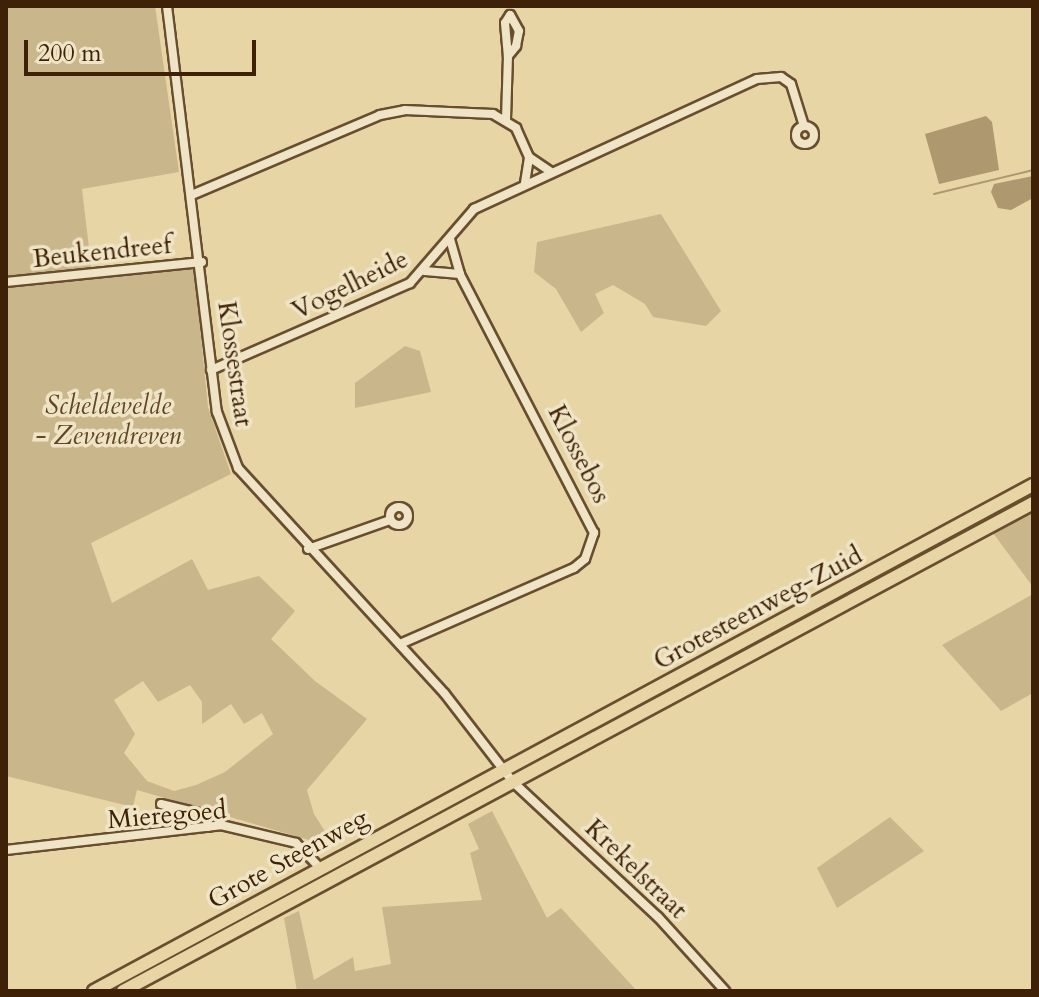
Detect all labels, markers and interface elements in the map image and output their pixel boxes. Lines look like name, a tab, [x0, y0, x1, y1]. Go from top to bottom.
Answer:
scale bar	[28, 24, 260, 74]
text: 200 m	[38, 37, 102, 70]
street label: Beukendreef	[31, 229, 173, 275]
street label: Vogelheide	[287, 244, 413, 326]
street label: Klossestraat	[211, 299, 259, 429]
park label: Scheldevelde - Zevendreven	[35, 390, 181, 452]
street label: Klossebos	[541, 400, 617, 508]
street label: Grotesteenweg-Zuid	[648, 540, 868, 676]
street label: Mieregoed	[106, 794, 228, 836]
street label: Grote Steenweg	[203, 802, 373, 916]
street label: Krekelstraat	[578, 813, 694, 925]

